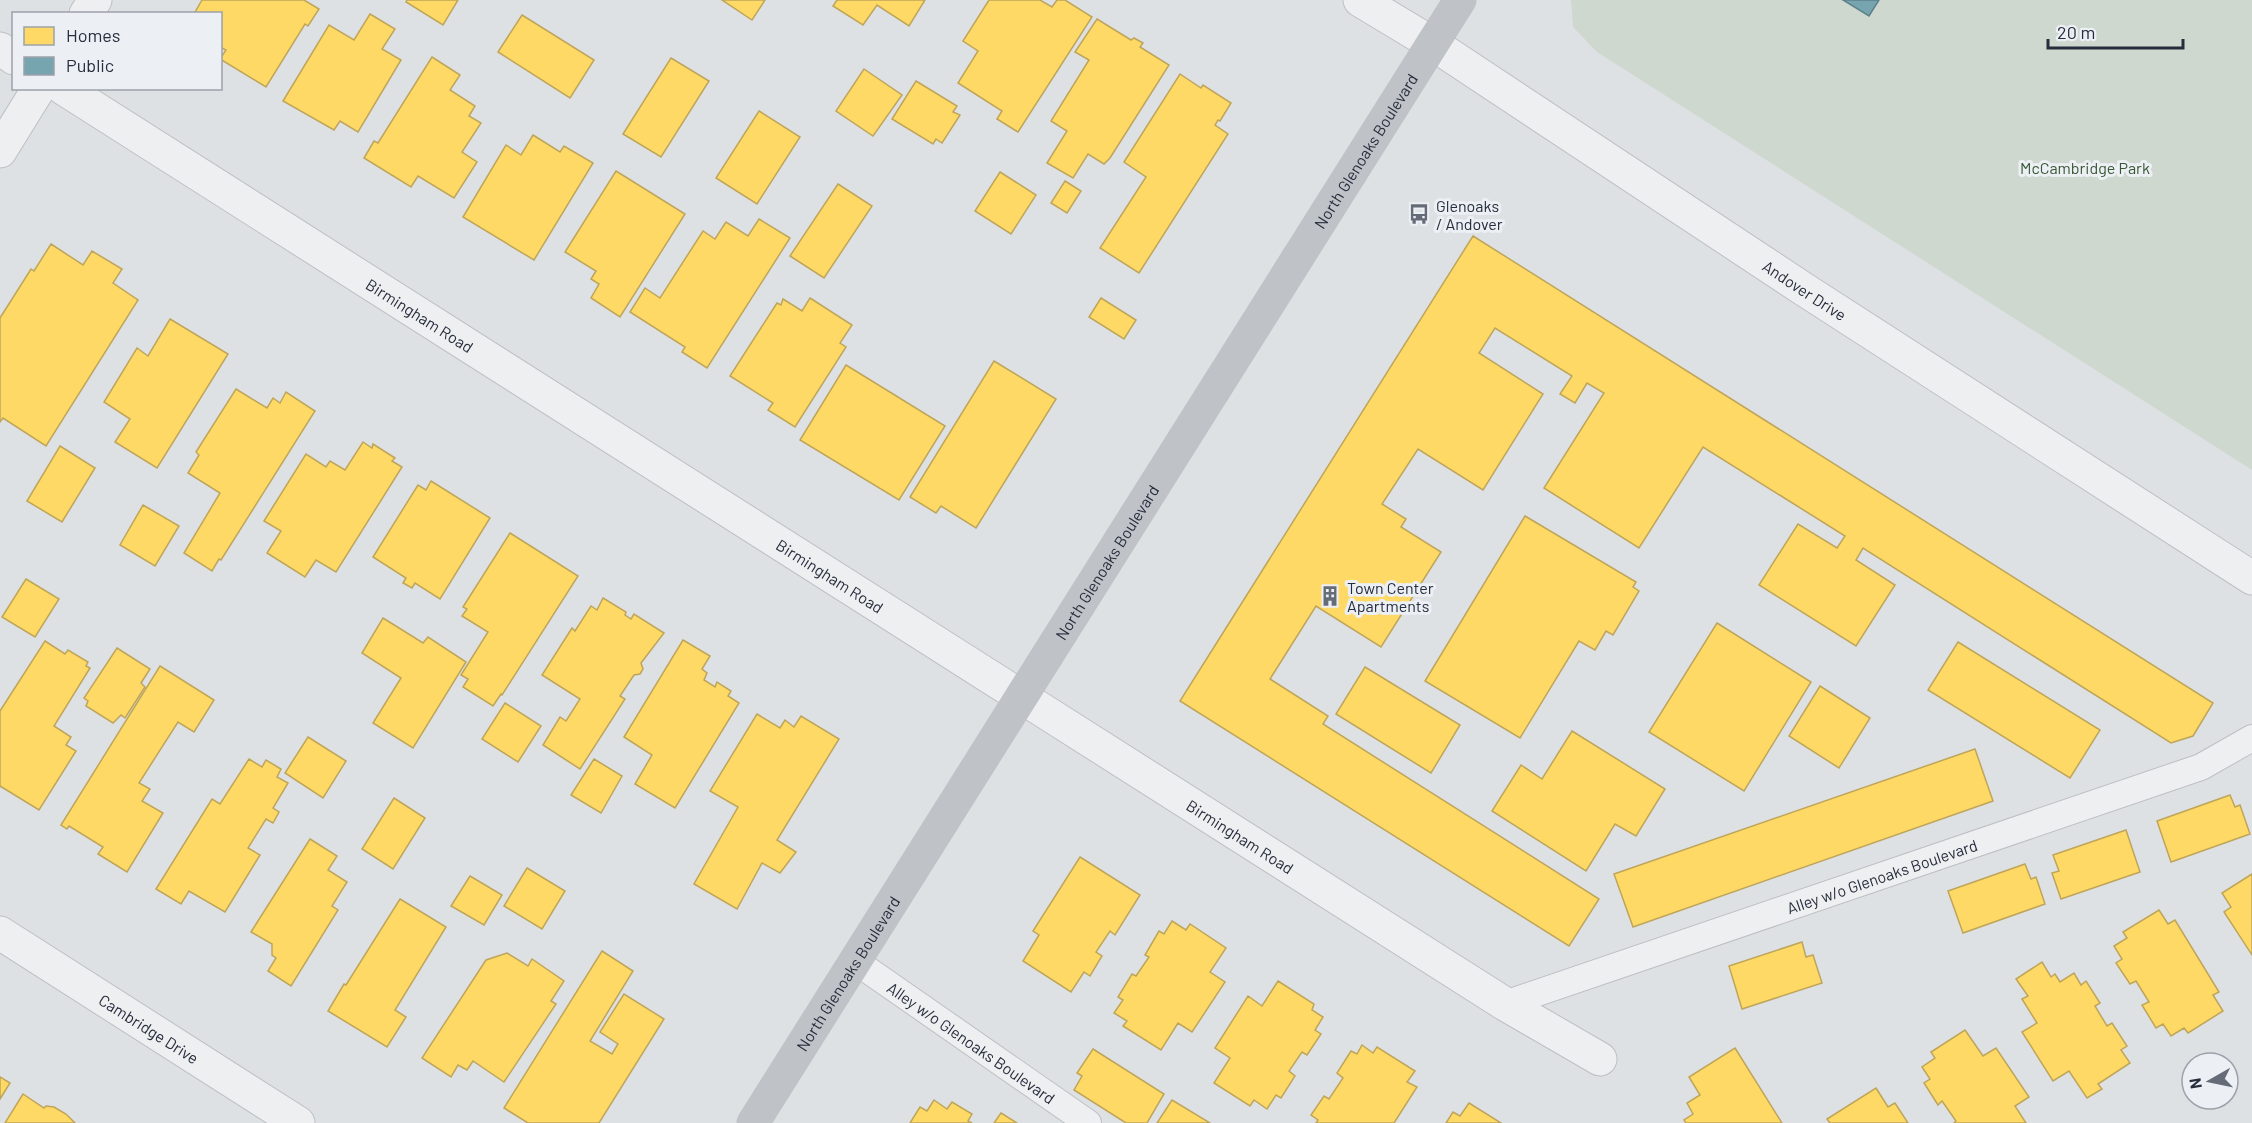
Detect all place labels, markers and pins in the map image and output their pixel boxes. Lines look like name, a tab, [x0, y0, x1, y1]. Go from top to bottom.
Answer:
place label: Glenoaks / Andover	[1436, 196, 1503, 233]
bus stop icon: Glenoaks / Andover	[1407, 202, 1431, 226]
place label: Town Center Apartments	[1347, 578, 1434, 615]
building icon: Town Center Apartments	[1318, 584, 1342, 608]

